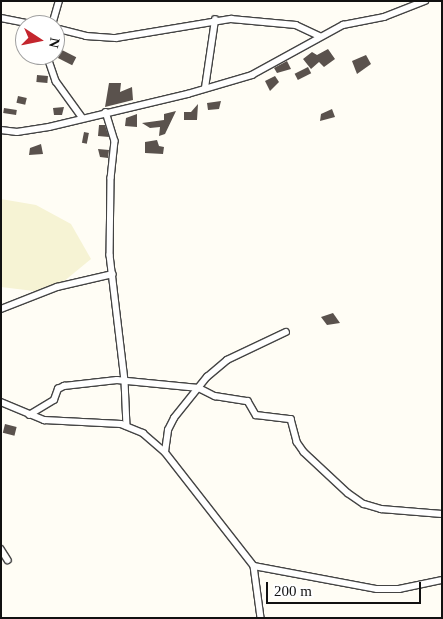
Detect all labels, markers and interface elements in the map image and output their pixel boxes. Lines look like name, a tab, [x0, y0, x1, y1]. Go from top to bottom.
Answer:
north arrow	[15, 15, 65, 65]
text: N	[46, 36, 63, 49]
scale bar	[268, 572, 423, 604]
text: 200 m	[274, 583, 312, 599]

